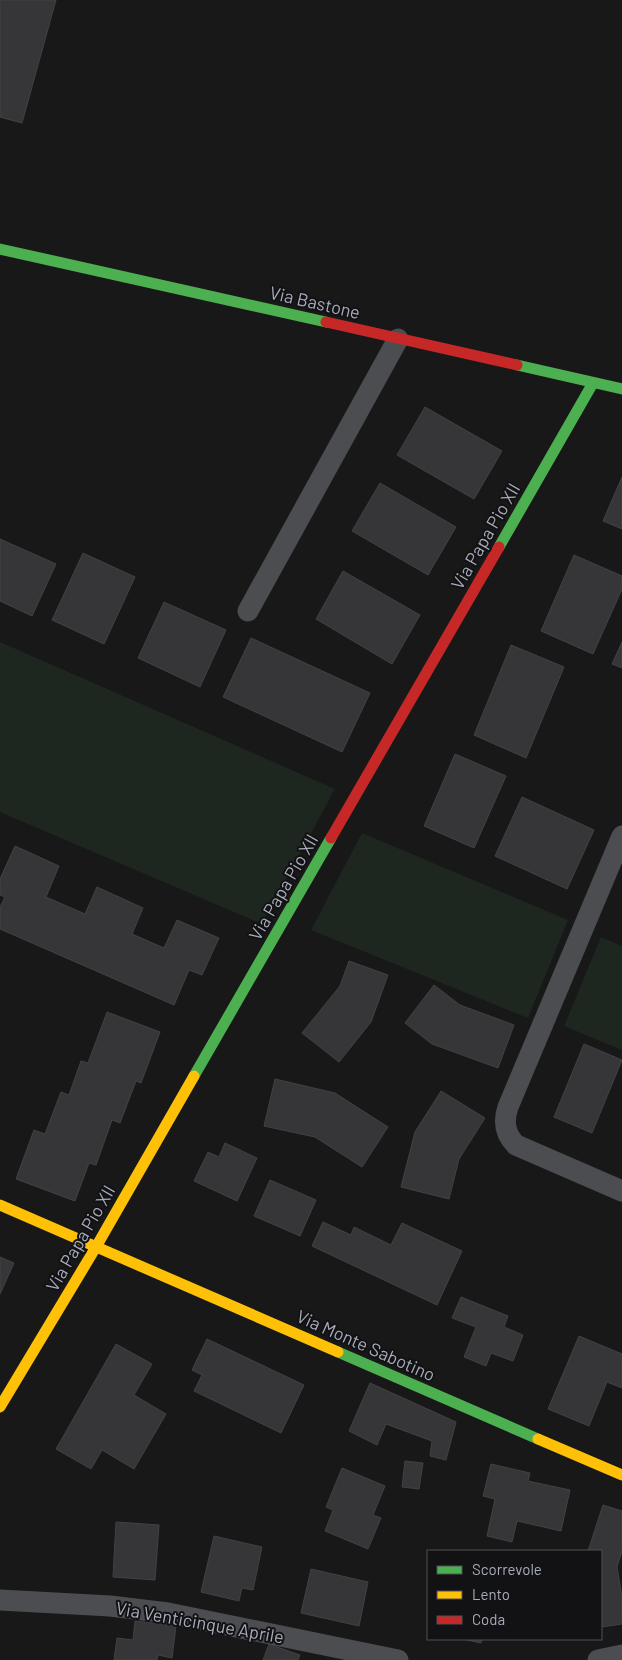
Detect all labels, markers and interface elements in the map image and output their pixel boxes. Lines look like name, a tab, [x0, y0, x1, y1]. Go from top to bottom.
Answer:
street label: Via Bastone	[268, 281, 362, 323]
street label: Via Papa Pio XII	[446, 479, 524, 593]
street label: Via Papa Pio XII	[244, 830, 322, 944]
street label: Via Papa Pio XII	[41, 1181, 119, 1295]
street label: Via Monte Sabotino	[293, 1305, 439, 1385]
legend	[427, 1550, 602, 1640]
text: Scorrevole	[472, 1560, 542, 1578]
text: Lento	[472, 1585, 510, 1603]
street label: Via Venticinque Aprile	[114, 1596, 286, 1648]
text: Coda	[472, 1610, 505, 1628]

